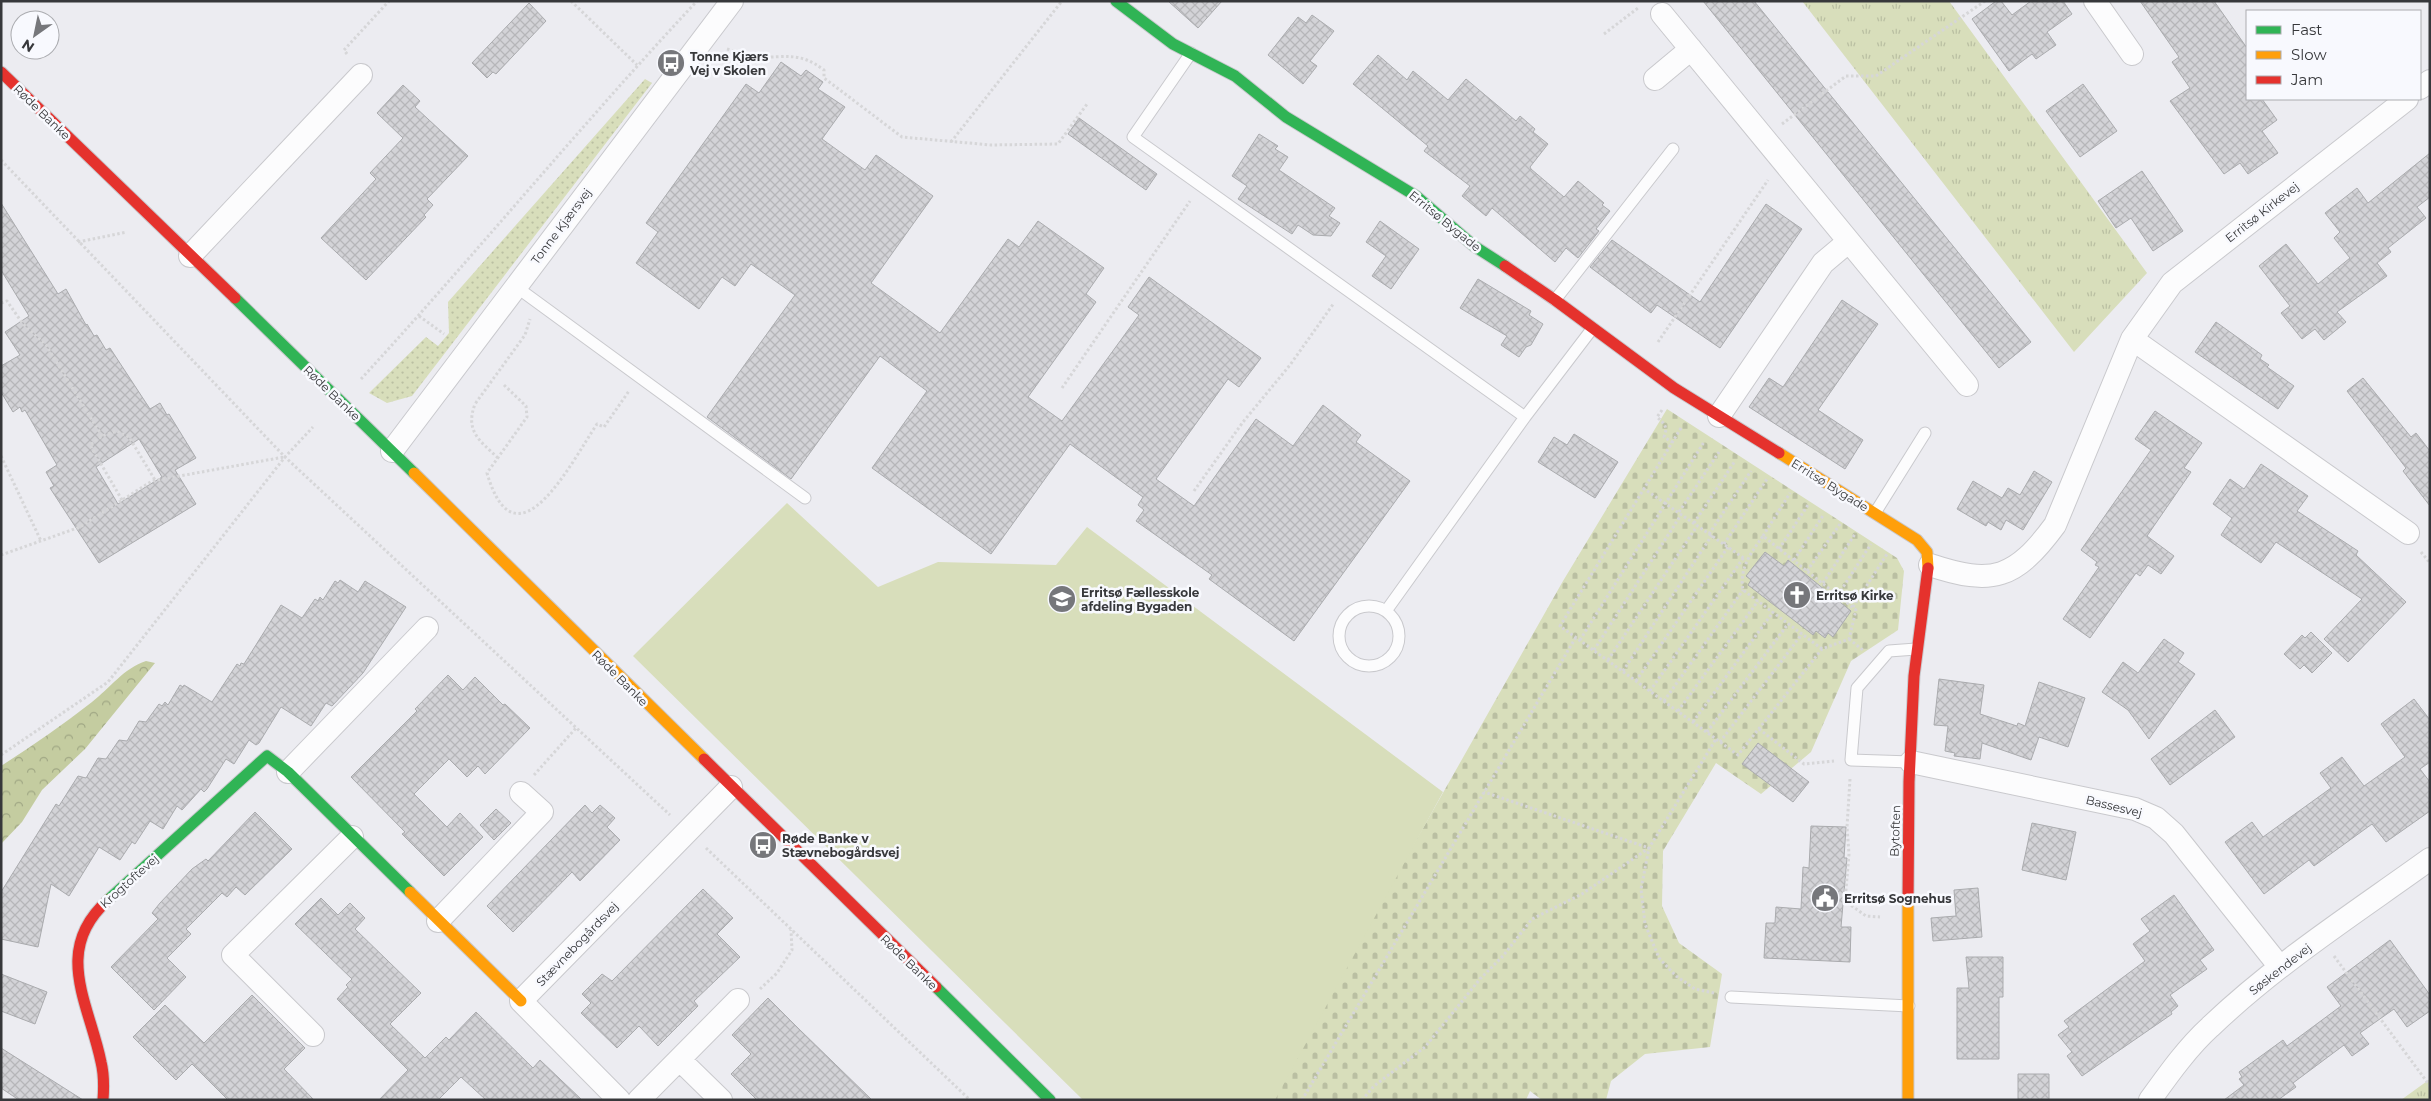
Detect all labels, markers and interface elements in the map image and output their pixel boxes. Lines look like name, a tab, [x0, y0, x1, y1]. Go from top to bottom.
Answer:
north arrow	[10, 10, 60, 60]
legend	[2246, 10, 2421, 100]
text: Fast	[2291, 20, 2322, 39]
text: N	[18, 35, 38, 57]
text: Slow	[2291, 45, 2327, 64]
bus stop icon: Tonne Kjærs Vej v Skolen	[656, 48, 686, 78]
place label: Tonne Kjærs Vej v Skolen	[689, 49, 769, 78]
text: Jam	[2290, 70, 2323, 89]
street label: Røde Banke	[10, 81, 74, 143]
street label: Erritsø Kirkevej	[2222, 179, 2302, 245]
street label: Tonne Kjærsvej	[528, 185, 594, 267]
street label: Erritsø Bygade	[1406, 187, 1484, 255]
street label: Røde Banke	[300, 362, 364, 424]
street label: Erritsø Bygade	[1789, 455, 1871, 515]
church icon: Erritsø Kirke	[1782, 580, 1812, 610]
school or university icon: Erritsø Fællesskole afdeling Bygaden	[1047, 584, 1077, 614]
place label: Erritsø Fællesskole afdeling Bygaden	[1081, 585, 1200, 614]
place label: Erritsø Kirke	[1816, 588, 1894, 603]
street label: Røde Banke	[589, 647, 651, 709]
street label: Bassesvej	[2084, 792, 2144, 820]
street label: Bytoften	[1887, 805, 1903, 857]
bus stop icon: Røde Banke v Stævnebogårdsvej	[748, 830, 778, 860]
place label: Røde Banke v Stævnebogårdsvej	[782, 831, 900, 860]
street label: Krogtoftevej	[97, 851, 161, 911]
public building icon: Erritsø Sognehus	[1810, 883, 1840, 913]
place label: Erritsø Sognehus	[1844, 891, 1952, 906]
street label: Stævnebogårdsvej	[533, 899, 621, 989]
street label: Røde Banke	[877, 931, 941, 993]
street label: Søskendevej	[2246, 940, 2314, 998]

